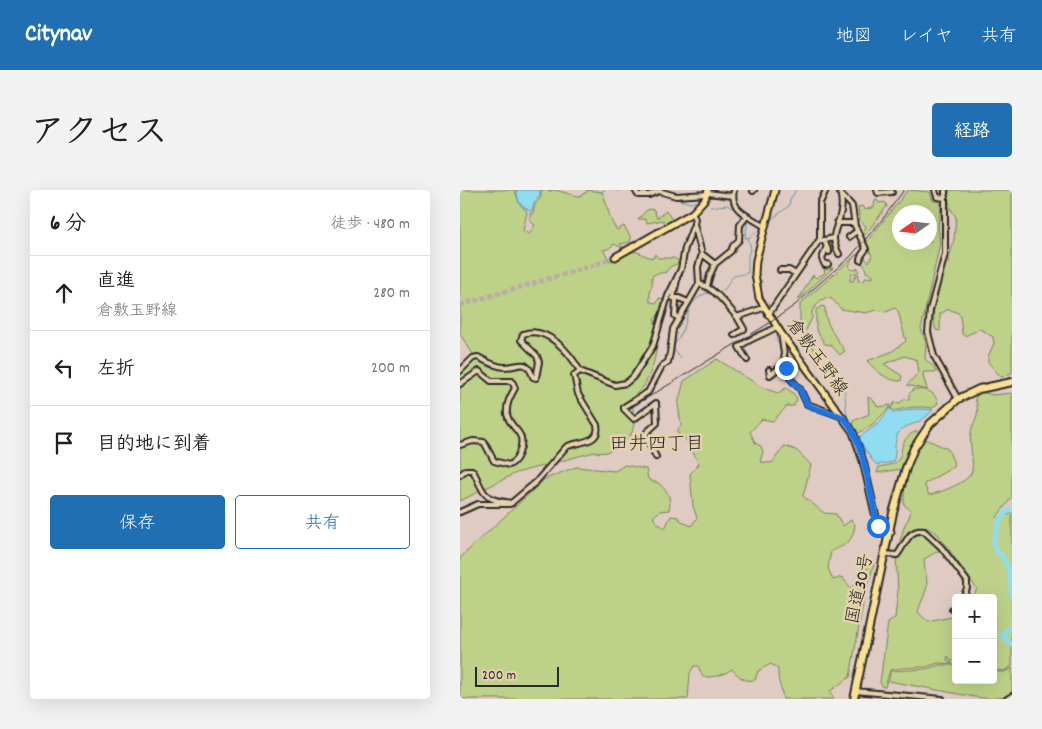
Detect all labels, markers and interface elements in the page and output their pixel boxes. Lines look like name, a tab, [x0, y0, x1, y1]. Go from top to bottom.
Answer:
text: Citynav	[25, 18, 92, 52]
text: 地図	[836, 25, 872, 50]
text: レイヤ	[900, 25, 953, 50]
text: 共有	[981, 25, 1017, 50]
button: 経路	[932, 103, 1012, 157]
text: アクセス	[30, 110, 168, 160]
north arrow	[892, 205, 937, 250]
text: 6 分	[50, 210, 86, 240]
text: 徒歩 · 480 m	[331, 213, 410, 236]
text: 直進	[97, 269, 135, 296]
icon: ahead	[50, 279, 78, 307]
text: 280 m	[373, 282, 410, 305]
text: 倉敷玉野線	[97, 300, 177, 323]
street label: 倉敷玉野線	[779, 314, 853, 402]
icon: left	[50, 354, 78, 382]
text: 左折	[97, 357, 135, 384]
text: 200 m	[371, 357, 410, 380]
route end	[775, 357, 798, 380]
icon: arrive	[50, 429, 78, 457]
text: 目的地に到着	[97, 432, 211, 459]
district label: 田井四丁目	[609, 432, 705, 459]
button: 保存	[50, 495, 225, 549]
button: 共有	[235, 495, 410, 549]
route start	[867, 515, 890, 538]
street label: 国道30号	[841, 551, 881, 627]
map controls	[952, 594, 997, 684]
button: +	[952, 594, 997, 639]
button: −	[952, 639, 997, 684]
scale bar	[475, 664, 559, 687]
text: 200 m	[482, 666, 516, 686]

